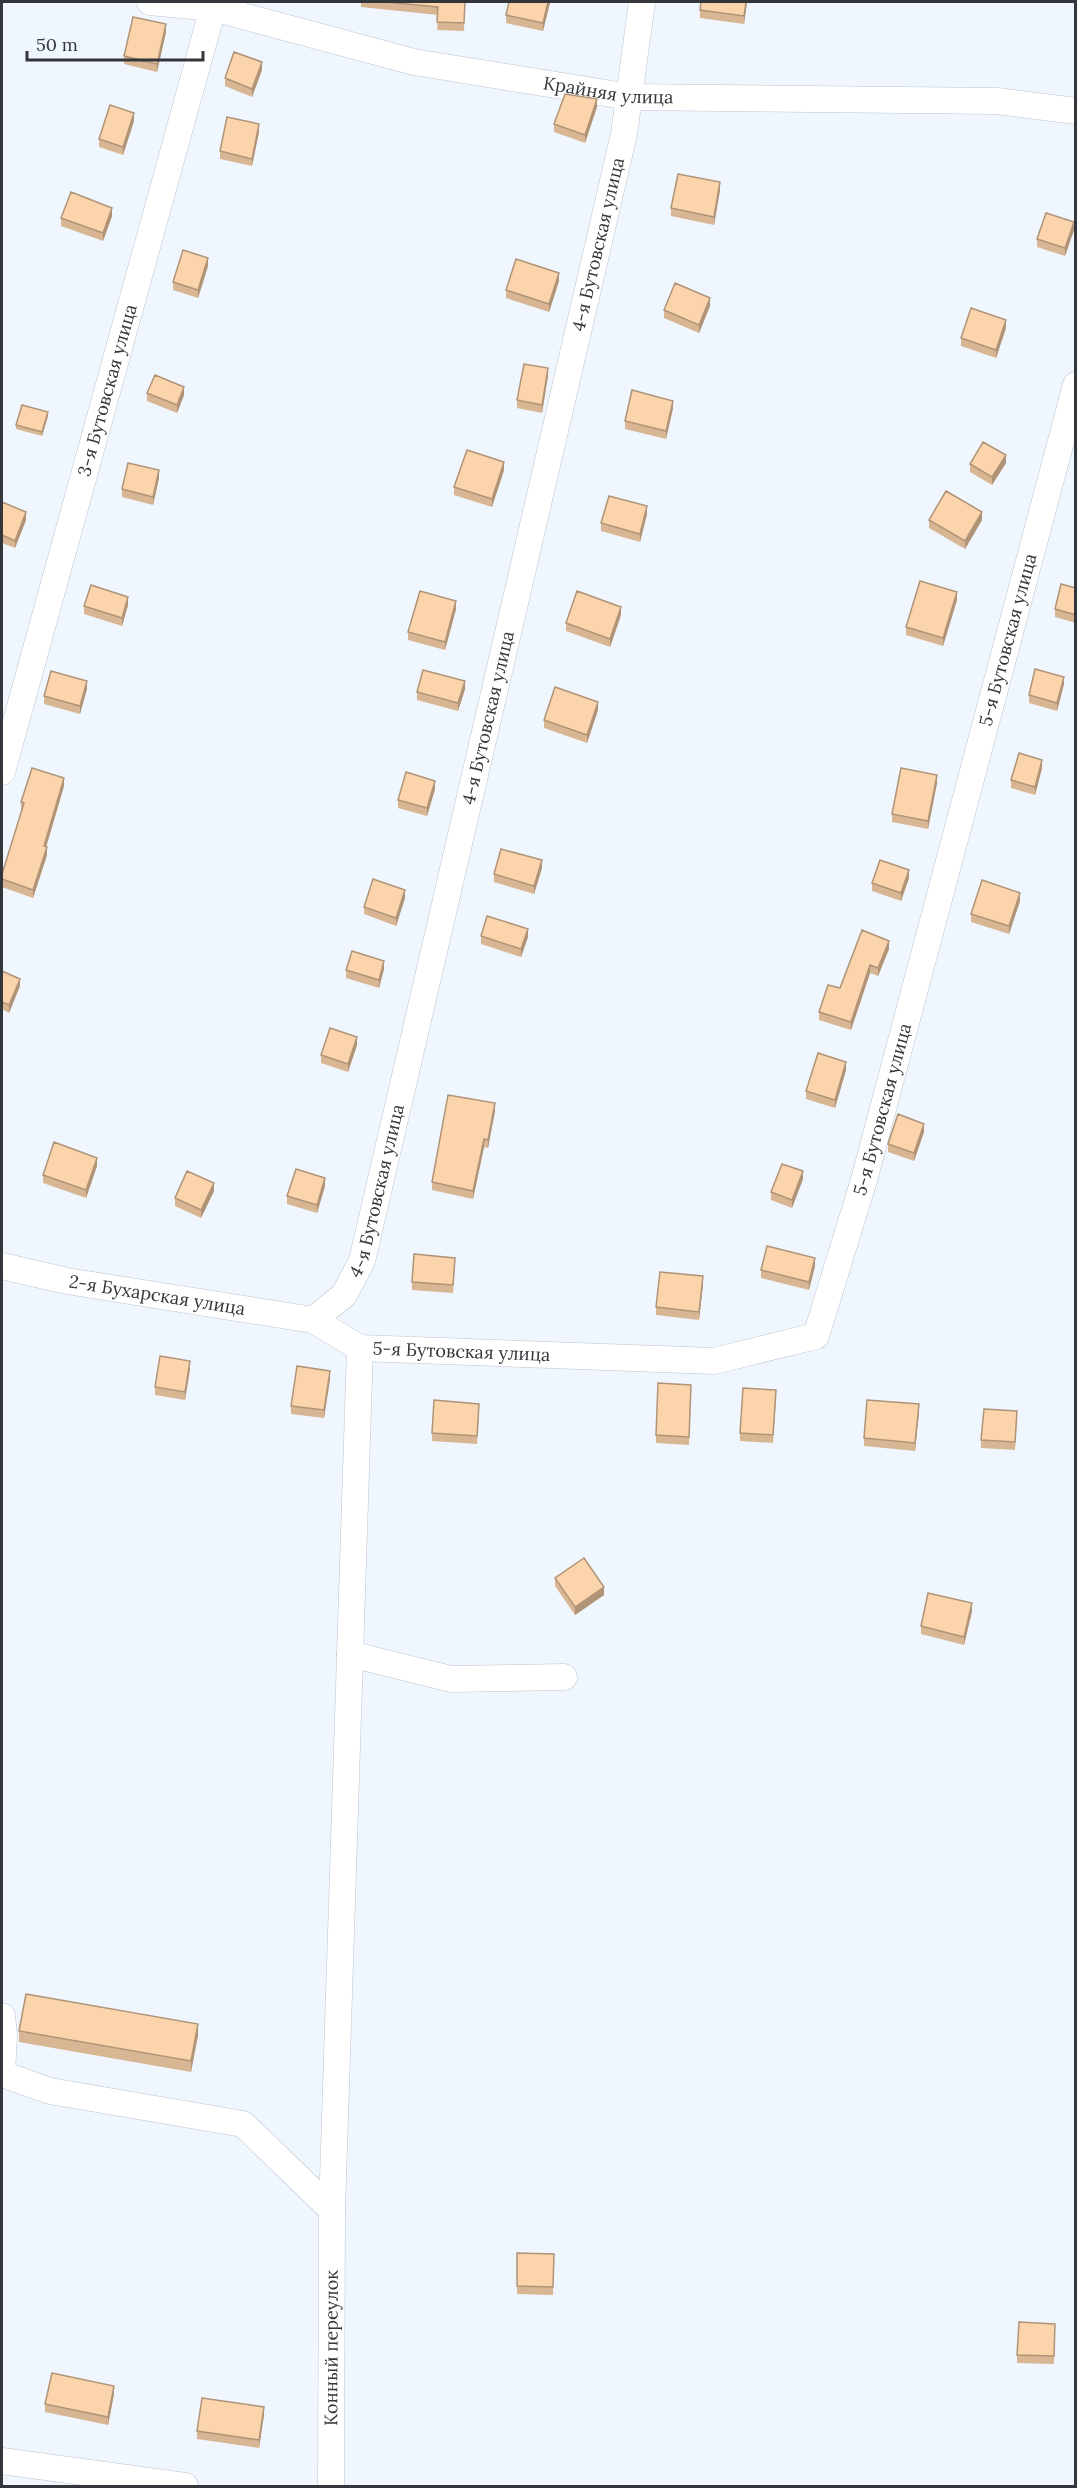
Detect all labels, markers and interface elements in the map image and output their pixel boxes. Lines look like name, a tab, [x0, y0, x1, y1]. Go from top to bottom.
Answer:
scale bar	[27, 24, 202, 62]
text: 50 m	[36, 33, 78, 56]
street label: Крайняя улица	[542, 71, 673, 108]
street label: 4-я Бутовская улица	[567, 155, 629, 333]
street label: 3-я Бутовская улица	[72, 301, 142, 479]
street label: 5-я Бутовская улица	[974, 551, 1042, 728]
street label: 4-я Бутовская улица	[456, 629, 519, 807]
street label: 5-я Бутовская улица	[848, 1021, 916, 1198]
street label: 4-я Бутовская улица	[343, 1102, 409, 1281]
street label: 2-я Бухарская улица	[68, 1270, 247, 1320]
street label: 5-я Бутовская улица	[372, 1336, 551, 1366]
street label: Конный переулок	[319, 2270, 343, 2426]

